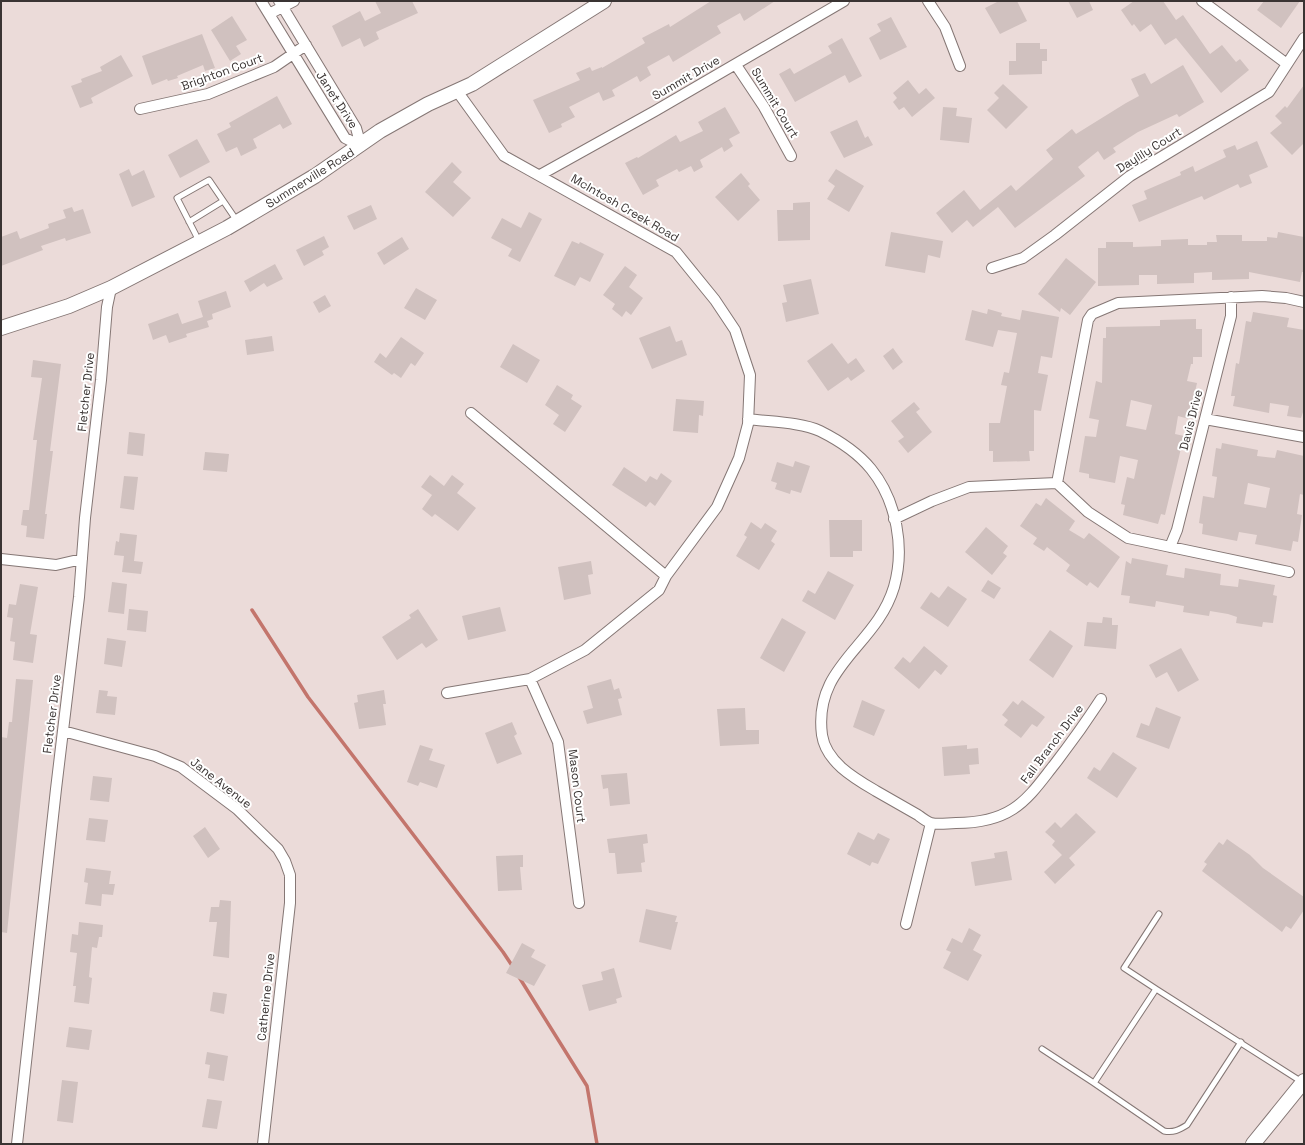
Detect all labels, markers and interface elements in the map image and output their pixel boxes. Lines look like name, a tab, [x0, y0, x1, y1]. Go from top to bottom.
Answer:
street label: Brighton Court	[179, 50, 265, 94]
street label: Summit Drive	[649, 52, 723, 104]
street label: Summit Court	[748, 65, 802, 141]
street label: Janet Drive	[313, 68, 361, 132]
street label: Daylily Court	[1113, 124, 1185, 176]
street label: Summerville Road	[263, 144, 357, 212]
street label: McIntosh Creek Road	[568, 170, 682, 246]
street label: Fletcher Drive	[74, 352, 98, 432]
street label: Davis Drive	[1176, 388, 1206, 452]
street label: Fletcher Drive	[39, 674, 65, 754]
street label: Fall Branch Drive	[1017, 701, 1087, 787]
street label: Mason Court	[565, 748, 589, 824]
street label: Jane Avenue	[187, 754, 255, 812]
street label: Catherine Drive	[253, 952, 279, 1042]

